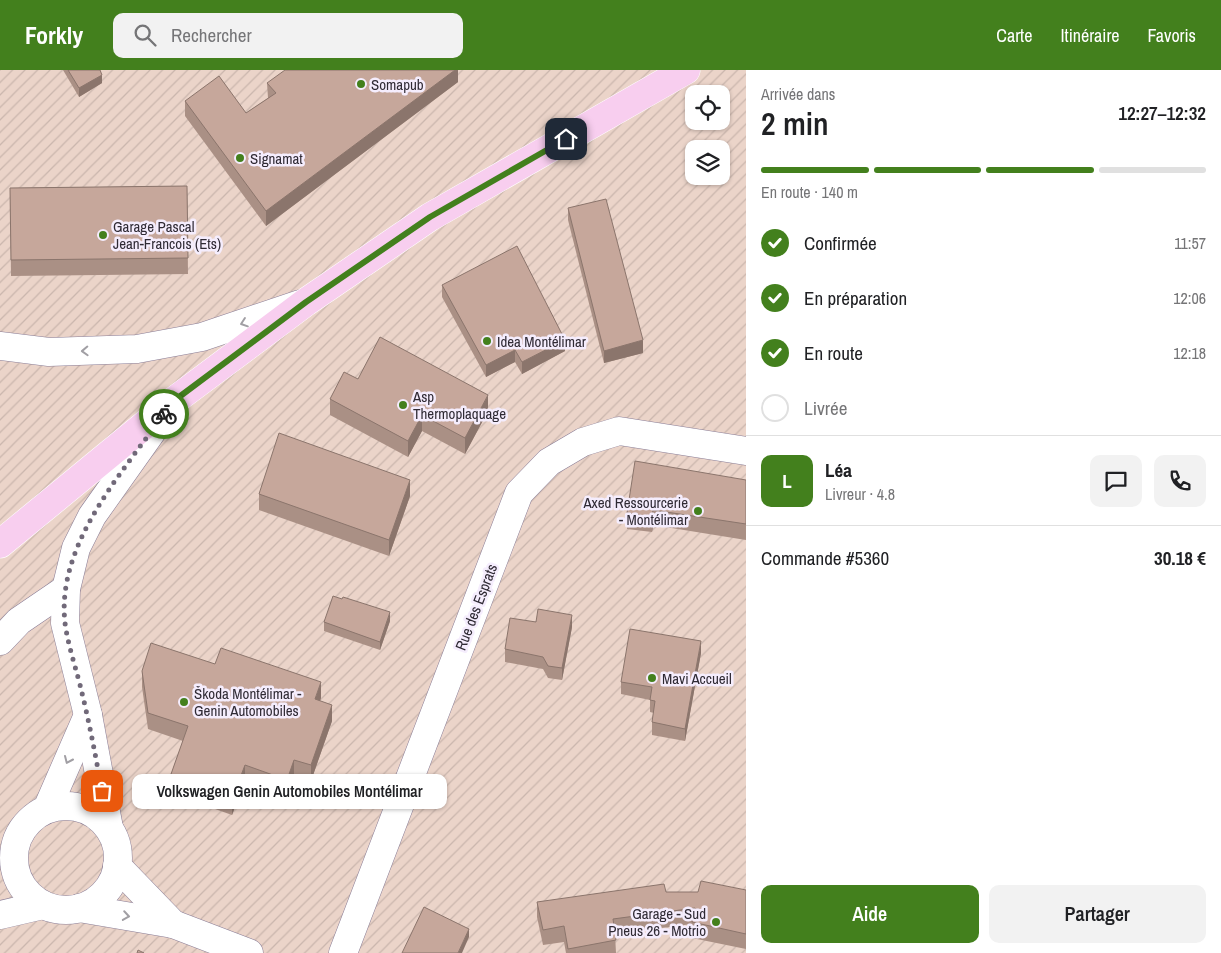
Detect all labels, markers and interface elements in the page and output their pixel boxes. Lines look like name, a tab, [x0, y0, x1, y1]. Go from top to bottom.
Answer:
search box	[113, 13, 463, 58]
text: Forkly	[25, 19, 83, 51]
icon: search	[131, 21, 159, 49]
text: Rechercher	[171, 22, 252, 48]
text: Carte	[996, 23, 1032, 48]
text: Itinéraire	[1060, 23, 1120, 48]
text: Favoris	[1148, 23, 1196, 48]
place label: Somapub	[371, 74, 424, 95]
marker: Somapub	[355, 78, 367, 90]
text: Arrivée dans	[761, 83, 835, 105]
map controls	[685, 85, 730, 185]
button: locate	[685, 85, 730, 130]
text: 12:27–12:32	[1118, 100, 1206, 126]
text: 2 min	[761, 102, 829, 145]
pin	[545, 118, 587, 160]
icon: home	[552, 125, 580, 153]
button: layers	[685, 140, 730, 185]
place label: Signamat	[250, 148, 303, 169]
marker: Signamat	[234, 152, 246, 164]
text: En route · 140 m	[761, 181, 858, 203]
place label: Garage Pascal Jean-Francois (Ets)	[113, 216, 221, 254]
marker: Garage Pascal Jean-Francois (Ets)	[97, 229, 109, 241]
icon: check	[761, 229, 789, 257]
text: Confirmée	[804, 230, 877, 256]
text: 11:57	[1174, 232, 1206, 254]
icon: check	[761, 284, 789, 312]
text: En préparation	[804, 285, 907, 311]
text: 12:06	[1173, 287, 1206, 309]
one-way arrow	[240, 317, 248, 327]
place label: Idea Montélimar	[497, 331, 586, 352]
marker: Idea Montélimar	[481, 335, 493, 347]
icon: check	[761, 339, 789, 367]
text: En route	[804, 340, 863, 366]
text: 12:18	[1173, 342, 1206, 364]
one-way arrow	[80, 346, 88, 356]
place label: Asp Thermoplaquage	[412, 386, 506, 424]
courier	[139, 389, 189, 439]
text: Livrée	[804, 395, 847, 421]
marker: Asp Thermoplaquage	[397, 399, 409, 411]
icon: bike	[150, 400, 178, 428]
button: chat	[1090, 455, 1142, 507]
button: phone	[1154, 455, 1206, 507]
text: Léa	[825, 457, 852, 483]
text: L	[782, 468, 792, 494]
text: Livreur · 4.8	[825, 483, 895, 505]
place label: Axed Ressourcerie - Montélimar	[582, 492, 688, 530]
marker: Axed Ressourcerie - Montélimar	[692, 505, 704, 517]
text: Commande #5360	[761, 545, 889, 571]
text: 30.18 €	[1154, 545, 1206, 571]
street label: Rue des Esprats	[450, 561, 502, 653]
place label: Mavi Accueil	[662, 668, 732, 689]
marker: Mavi Accueil	[646, 672, 658, 684]
place label: Škoda Montélimar - Genin Automobiles	[194, 683, 301, 721]
marker: Škoda Montélimar - Genin Automobiles	[178, 696, 190, 708]
one-way arrow	[63, 755, 74, 764]
pin	[81, 770, 123, 812]
callout: Volkswagen Genin Automobiles Montélimar	[132, 774, 447, 808]
icon: bag	[88, 777, 116, 805]
text: Volkswagen Genin Automobiles Montélimar	[156, 780, 423, 802]
button: Aide	[761, 885, 979, 943]
button: Partager	[989, 885, 1206, 943]
place label: Garage - Sud Pneus 26 - Motrio	[608, 903, 706, 941]
one-way arrow	[122, 911, 131, 921]
marker: Garage - Sud Pneus 26 - Motrio	[710, 916, 722, 928]

